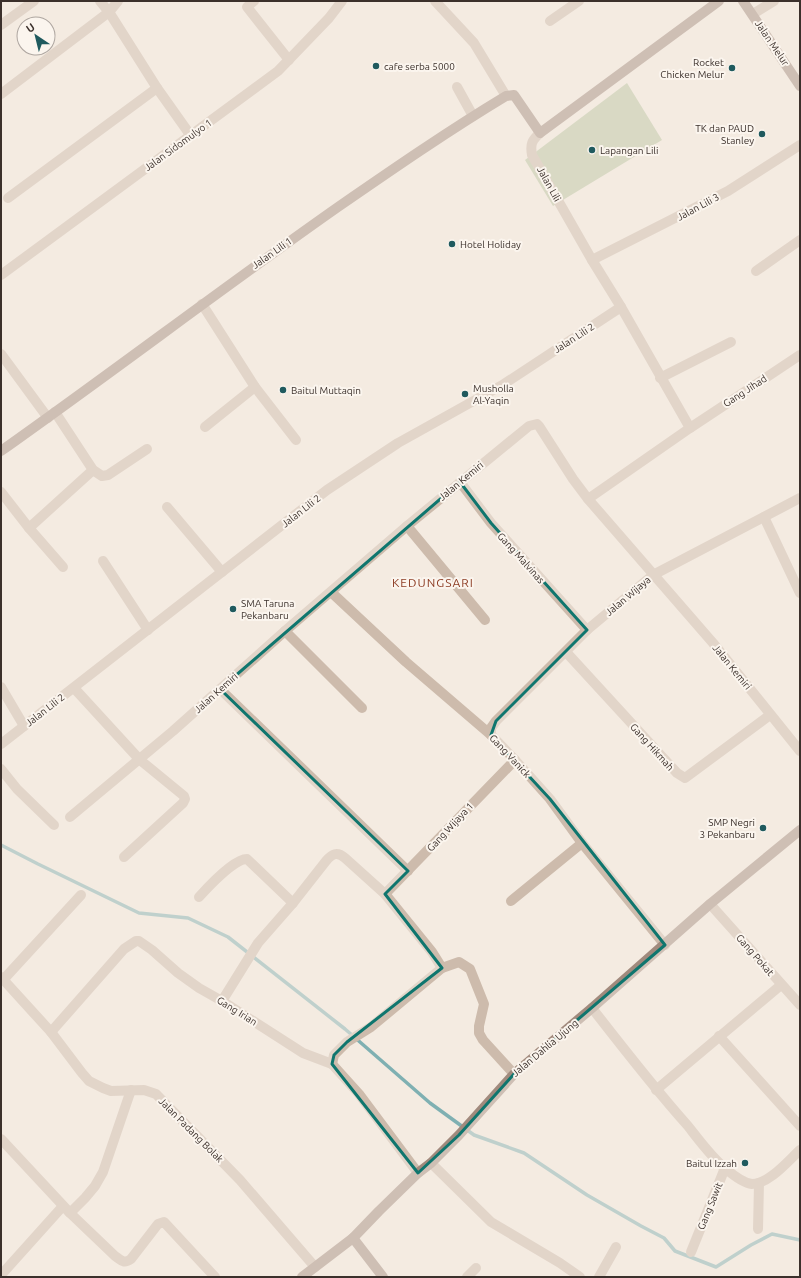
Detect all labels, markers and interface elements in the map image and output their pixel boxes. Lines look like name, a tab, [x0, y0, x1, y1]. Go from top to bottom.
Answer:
north arrow	[16, 16, 56, 56]
street label: Jalan Melur	[753, 18, 791, 68]
text: U	[24, 21, 37, 35]
place label: Rocket Chicken Melur	[660, 57, 724, 80]
marker: cafe serba 5000	[371, 61, 381, 71]
place label: cafe serba 5000	[384, 61, 455, 72]
marker: Rocket Chicken Melur	[727, 63, 737, 73]
street label: Jalan Sidomulyo 1	[142, 117, 214, 173]
place label: TK dan PAUD Stanley	[695, 123, 754, 146]
marker: TK dan PAUD Stanley	[757, 129, 767, 139]
marker: Lapangan Lili	[587, 145, 597, 155]
place label: Lapangan Lili	[600, 145, 658, 156]
street label: Jalan Lili	[535, 165, 563, 203]
street label: Jalan Lili 3	[675, 191, 721, 223]
street label: Jalan Lili 1	[250, 235, 294, 271]
marker: Hotel Holiday	[447, 239, 457, 249]
place label: Hotel Holiday	[460, 239, 521, 250]
street label: Jalan Lili 2	[552, 321, 596, 355]
street label: Gang Jihad	[721, 373, 769, 409]
place label: Musholla Al-Yaqin	[473, 383, 514, 406]
marker: Baitul Muttaqin	[278, 385, 288, 395]
place label: Baitul Muttaqin	[291, 385, 361, 396]
marker: Musholla Al-Yaqin	[460, 389, 470, 399]
street label: Jalan Kemiri	[437, 459, 485, 503]
street label: Jalan Lili 2	[279, 492, 323, 530]
street label: Gang Malvinas	[495, 530, 547, 586]
street label: Jalan Wijaya	[603, 574, 653, 618]
district label: KEDUNGSARI	[392, 576, 474, 589]
place label: SMA Taruna Pekanbaru	[241, 598, 294, 621]
marker: SMA Taruna Pekanbaru	[228, 604, 238, 614]
street label: Jalan Kemiri	[711, 642, 753, 692]
street label: Jalan Kemiri	[192, 671, 240, 715]
street label: Jalan Lili 2	[23, 691, 67, 729]
street label: Gang Hikmah	[628, 721, 676, 773]
street label: Gang Vanick	[487, 732, 533, 780]
street label: Gang Wijaya 1	[425, 800, 475, 854]
place label: SMP Negri 3 Pekanbaru	[699, 817, 755, 840]
marker: SMP Negri 3 Pekanbaru	[758, 823, 768, 833]
street label: Gang Pokat	[734, 932, 776, 978]
street label: Gang Irian	[215, 994, 259, 1028]
street label: Jalan Dahlia Ujung	[510, 1017, 580, 1079]
street label: Jalan Padang Bolak	[156, 1095, 226, 1165]
place label: Baitul Izzah	[686, 1158, 737, 1169]
marker: Baitul Izzah	[740, 1158, 750, 1168]
street label: Gang Sawit	[696, 1181, 724, 1231]

